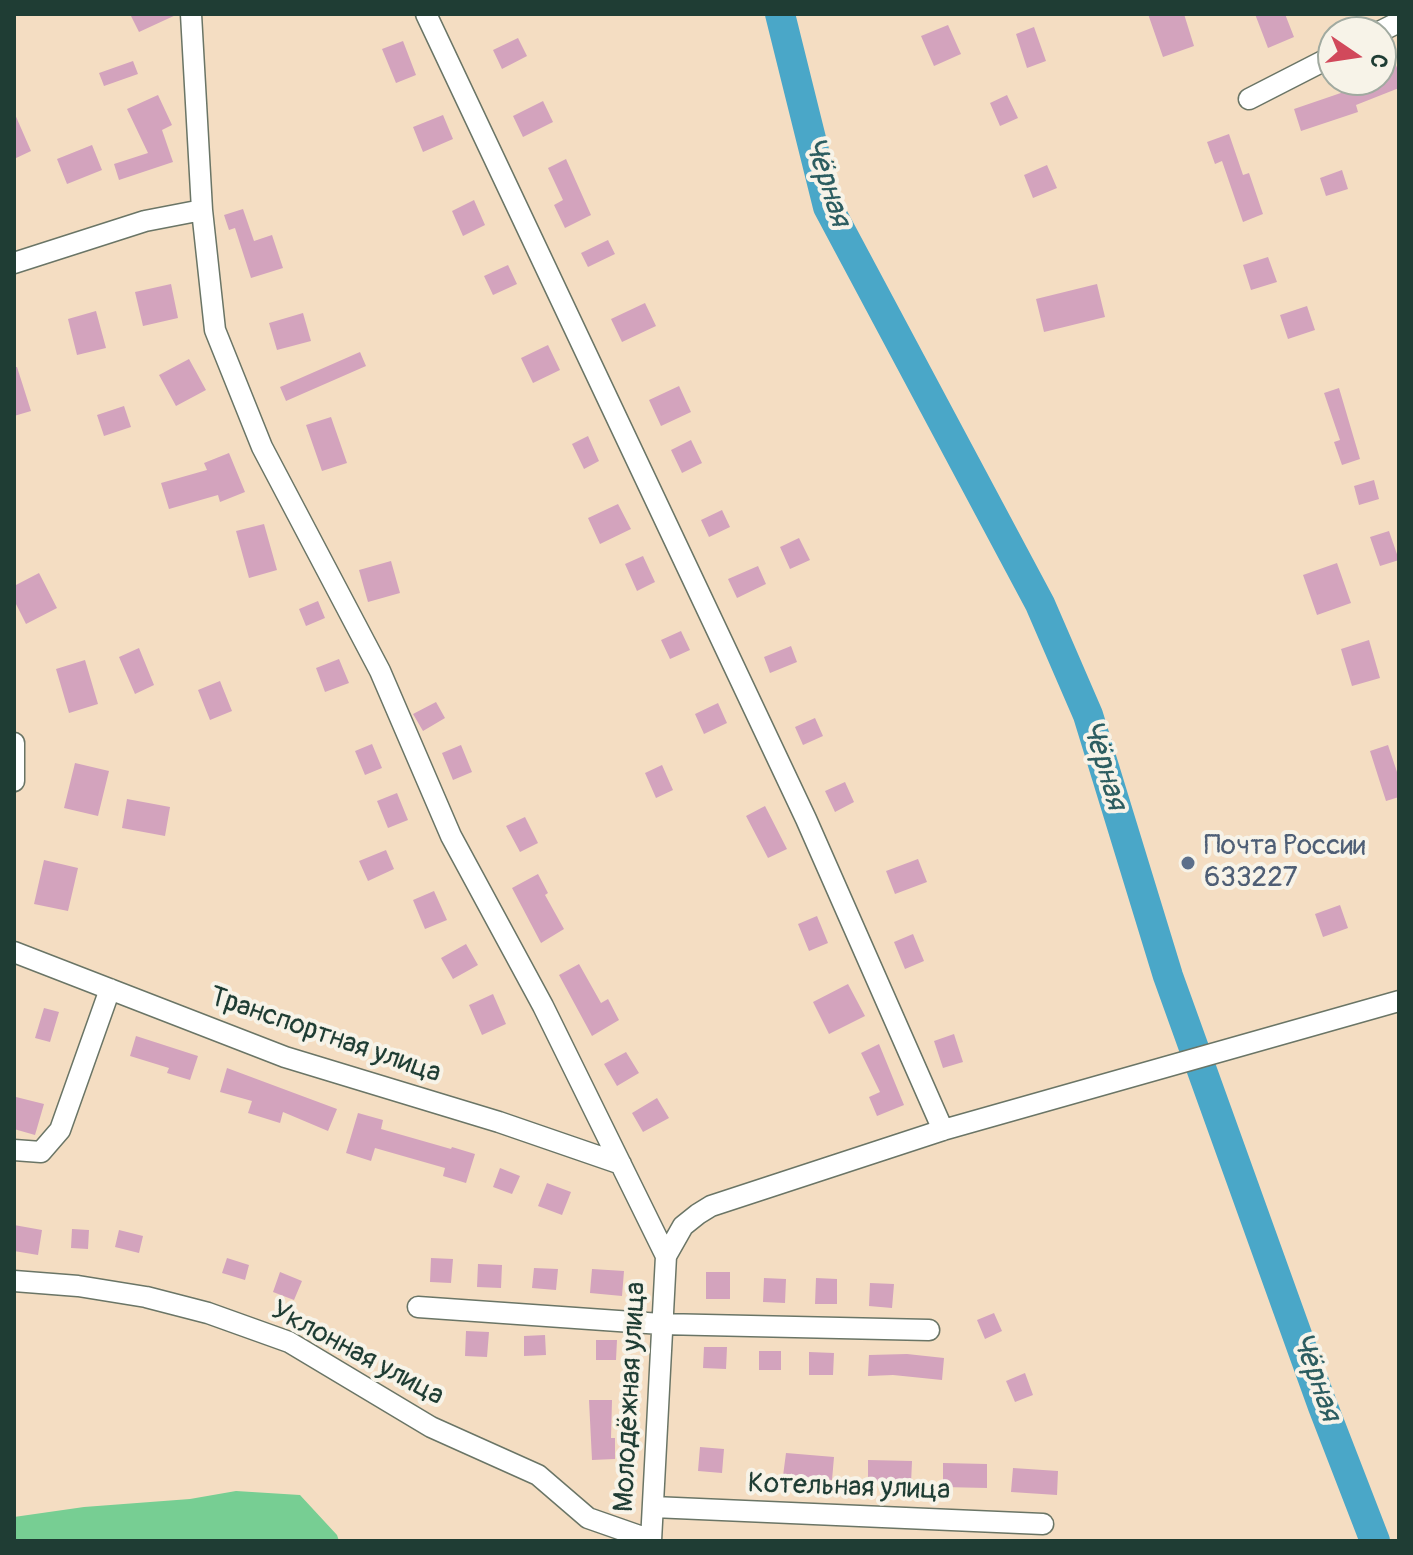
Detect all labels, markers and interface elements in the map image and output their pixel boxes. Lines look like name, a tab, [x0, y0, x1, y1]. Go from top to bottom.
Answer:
north arrow	[1317, 16, 1397, 96]
text: С	[1363, 51, 1394, 71]
water label: Чёрная	[795, 133, 857, 231]
water label: Чёрная	[1072, 716, 1134, 814]
place label: Почта России 633227	[1204, 830, 1365, 896]
marker: Почта России 633227	[1179, 854, 1197, 872]
street label: Транспортная улица	[205, 981, 445, 1091]
street label: Молодёжная улица	[608, 1281, 654, 1513]
street label: Уклонная улица	[265, 1294, 449, 1414]
water label: Чёрная	[1282, 1328, 1348, 1426]
street label: Котельная улица	[747, 1468, 951, 1508]

